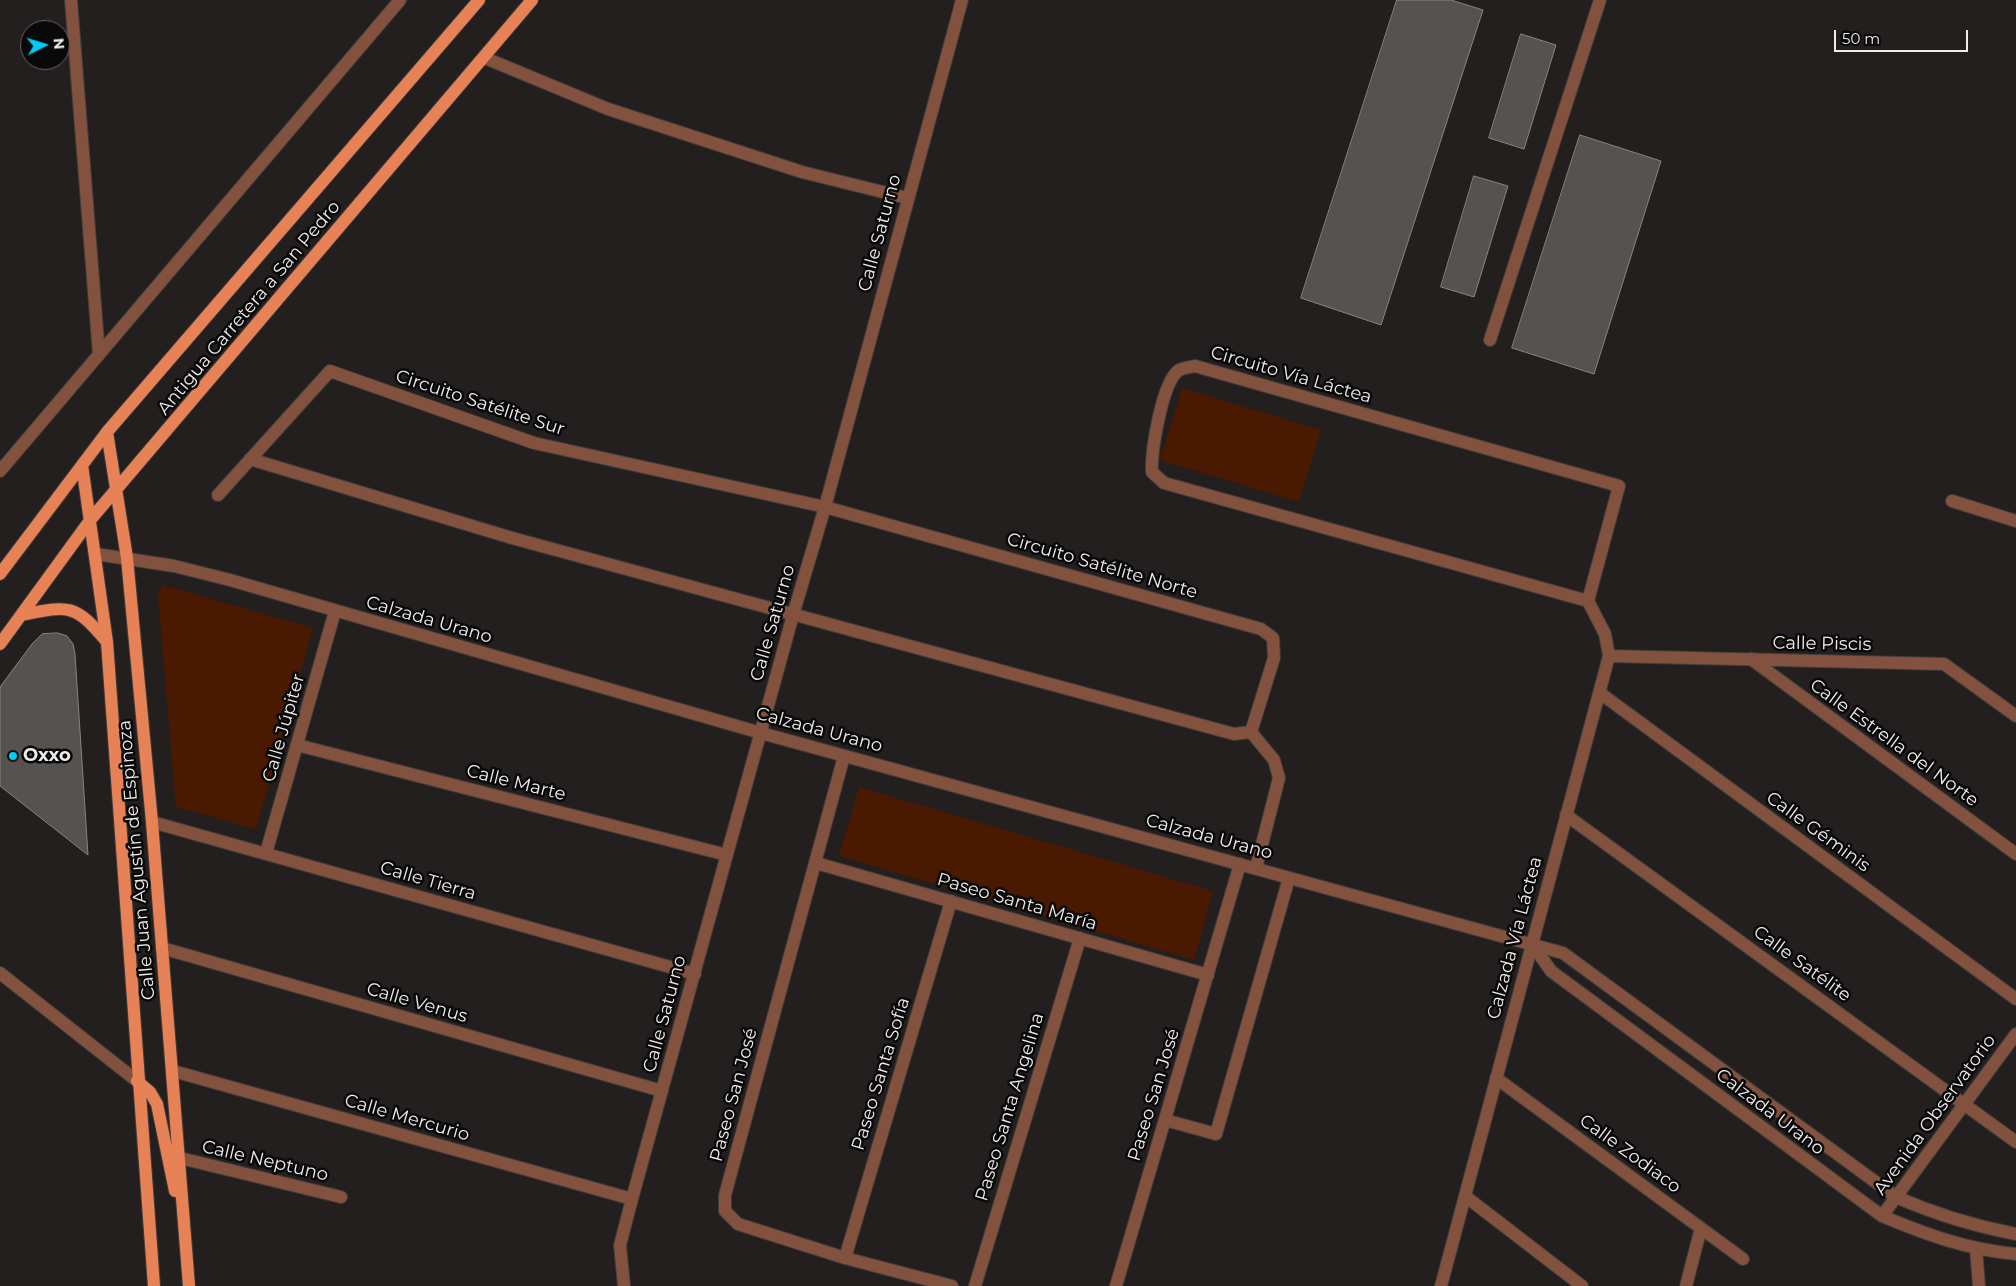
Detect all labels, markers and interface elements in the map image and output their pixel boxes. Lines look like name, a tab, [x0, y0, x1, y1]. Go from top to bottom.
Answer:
north arrow	[20, 20, 70, 70]
scale bar	[1836, 20, 1970, 52]
text: 50 m	[1842, 29, 1880, 48]
text: N	[49, 37, 68, 50]
street label: Calle Saturno	[854, 172, 906, 294]
street label: Antigua Carretera a San Pedro	[153, 197, 345, 419]
street label: Circuito Vía Láctea	[1208, 342, 1374, 408]
street label: Circuito Satélite Sur	[393, 365, 567, 441]
street label: Circuito Satélite Norte	[1004, 528, 1200, 604]
street label: Calle Saturno	[746, 562, 800, 684]
street label: Calzada Urano	[363, 592, 495, 648]
street label: Calle Piscis	[1772, 632, 1872, 656]
street label: Calle Júpiter	[258, 671, 310, 785]
street label: Calle Estrella del Norte	[1805, 675, 1983, 811]
street label: Calzada Urano	[753, 703, 885, 757]
street label: Calle Juan Agustín de Espinoza	[114, 719, 160, 1001]
place label: Oxxo	[23, 745, 71, 767]
marker: Oxxo	[7, 750, 19, 762]
street label: Calle Marte	[464, 760, 568, 806]
street label: Calle Géminis	[1762, 787, 1874, 877]
street label: Calzada Urano	[1143, 810, 1275, 864]
street label: Calzada Vía Láctea	[1483, 854, 1547, 1022]
street label: Calle Tierra	[378, 857, 478, 905]
street label: Paseo Santa María	[935, 869, 1099, 935]
street label: Calle Satélite	[1749, 921, 1855, 1007]
street label: Calle Saturno	[639, 953, 691, 1075]
street label: Calle Venus	[364, 978, 470, 1028]
street label: Paseo Santa Sofía	[847, 995, 915, 1153]
street label: Paseo Santa Angelina	[971, 1010, 1049, 1204]
street label: Paseo San José	[706, 1026, 762, 1164]
street label: Paseo San José	[1124, 1026, 1184, 1164]
street label: Avenida Observatorio	[1869, 1030, 2001, 1200]
street label: Calzada Urano	[1711, 1064, 1829, 1160]
street label: Calle Mercurio	[342, 1090, 472, 1146]
street label: Calle Zodiaco	[1575, 1110, 1685, 1198]
street label: Calle Neptuno	[200, 1136, 330, 1186]

